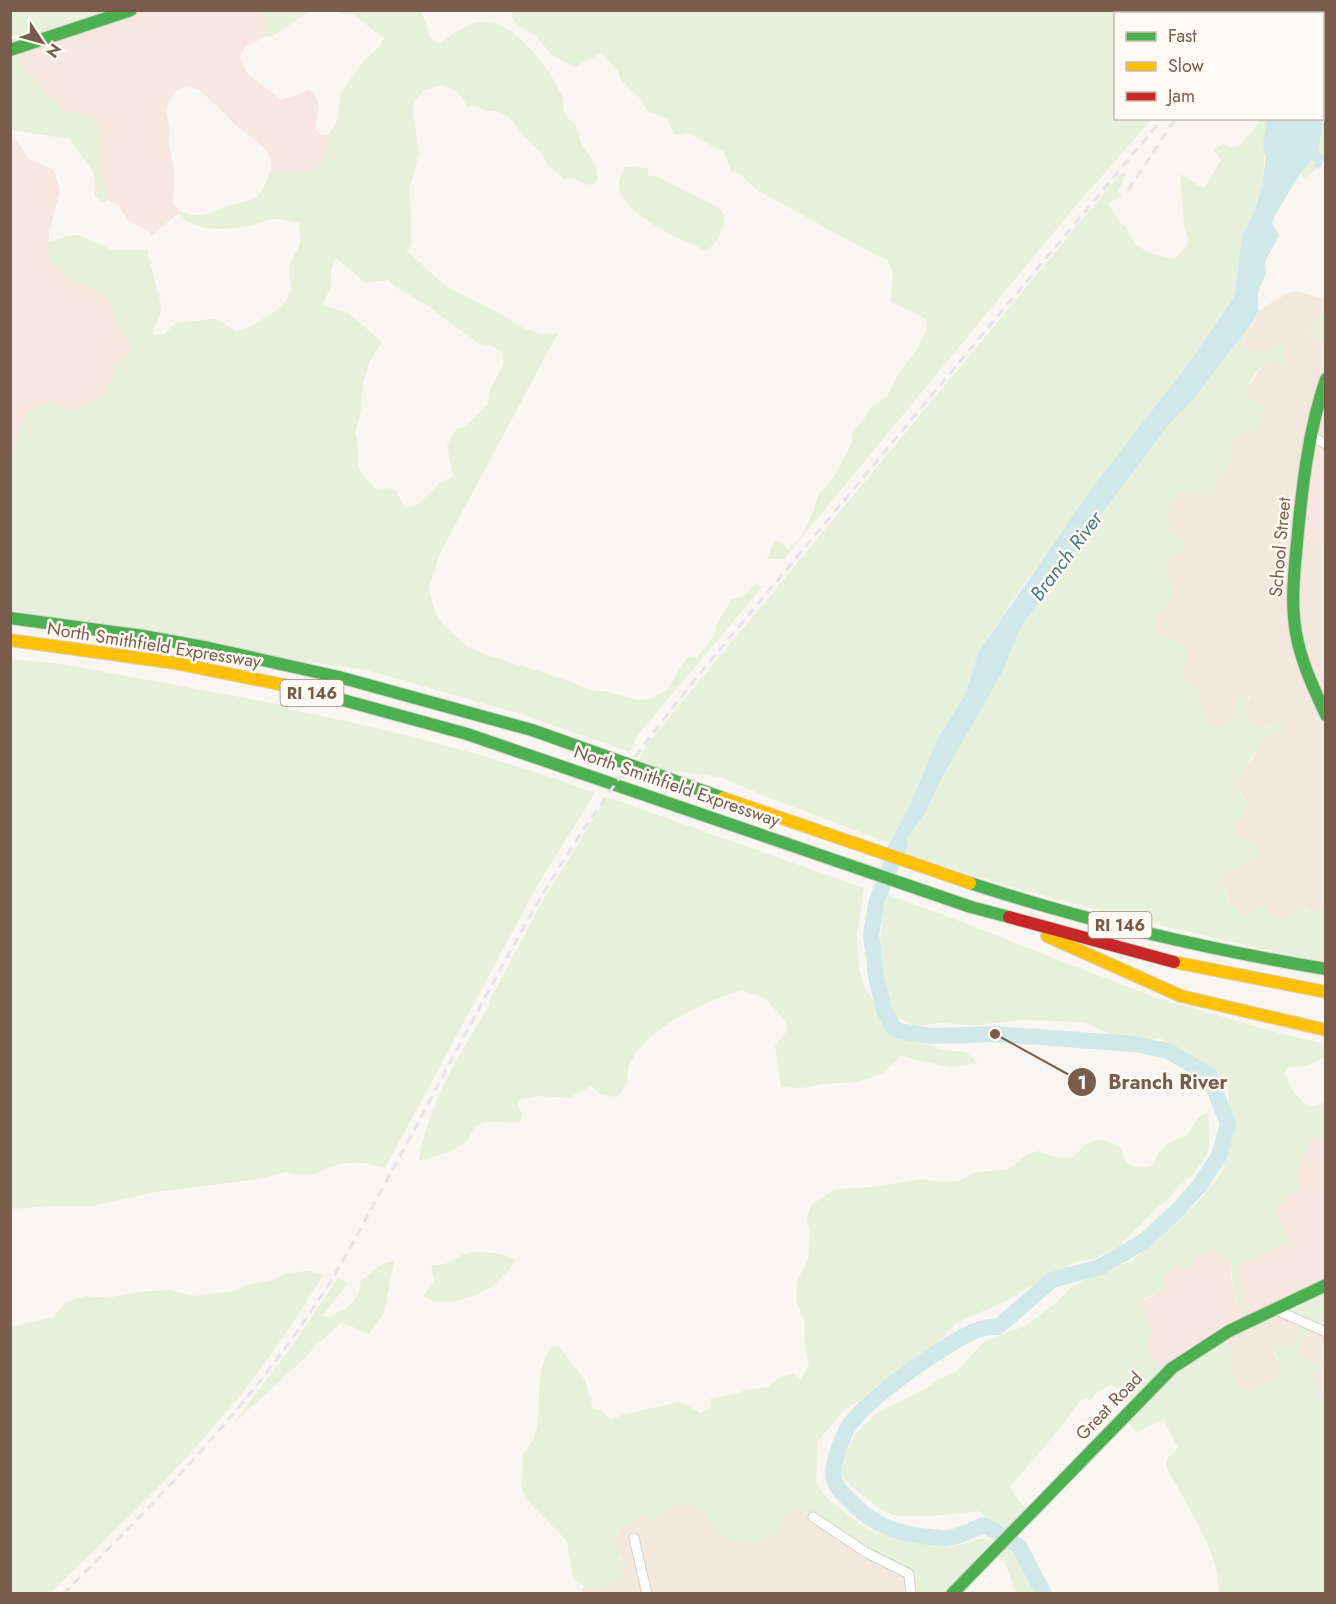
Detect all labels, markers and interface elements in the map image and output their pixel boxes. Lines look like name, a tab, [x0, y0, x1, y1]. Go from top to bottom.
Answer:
north arrow	[12, 12, 72, 72]
legend	[1114, 12, 1324, 120]
text: Fast	[1168, 23, 1197, 49]
text: N	[41, 39, 67, 62]
text: Slow	[1168, 53, 1205, 79]
text: Jam	[1166, 83, 1195, 109]
street label: School Street	[1263, 495, 1297, 598]
water label: Branch River	[1023, 505, 1110, 607]
street label: North Smithfield Expressway	[45, 615, 263, 675]
road number: RI 146	[280, 680, 344, 706]
street label: North Smithfield Expressway	[570, 738, 784, 834]
road number: RI 146	[1088, 912, 1152, 938]
callout: Branch River	[1067, 1063, 1240, 1101]
text: Branch River	[1108, 1068, 1228, 1097]
text: 1	[1077, 1070, 1087, 1096]
street label: Great Road	[1070, 1366, 1148, 1446]

